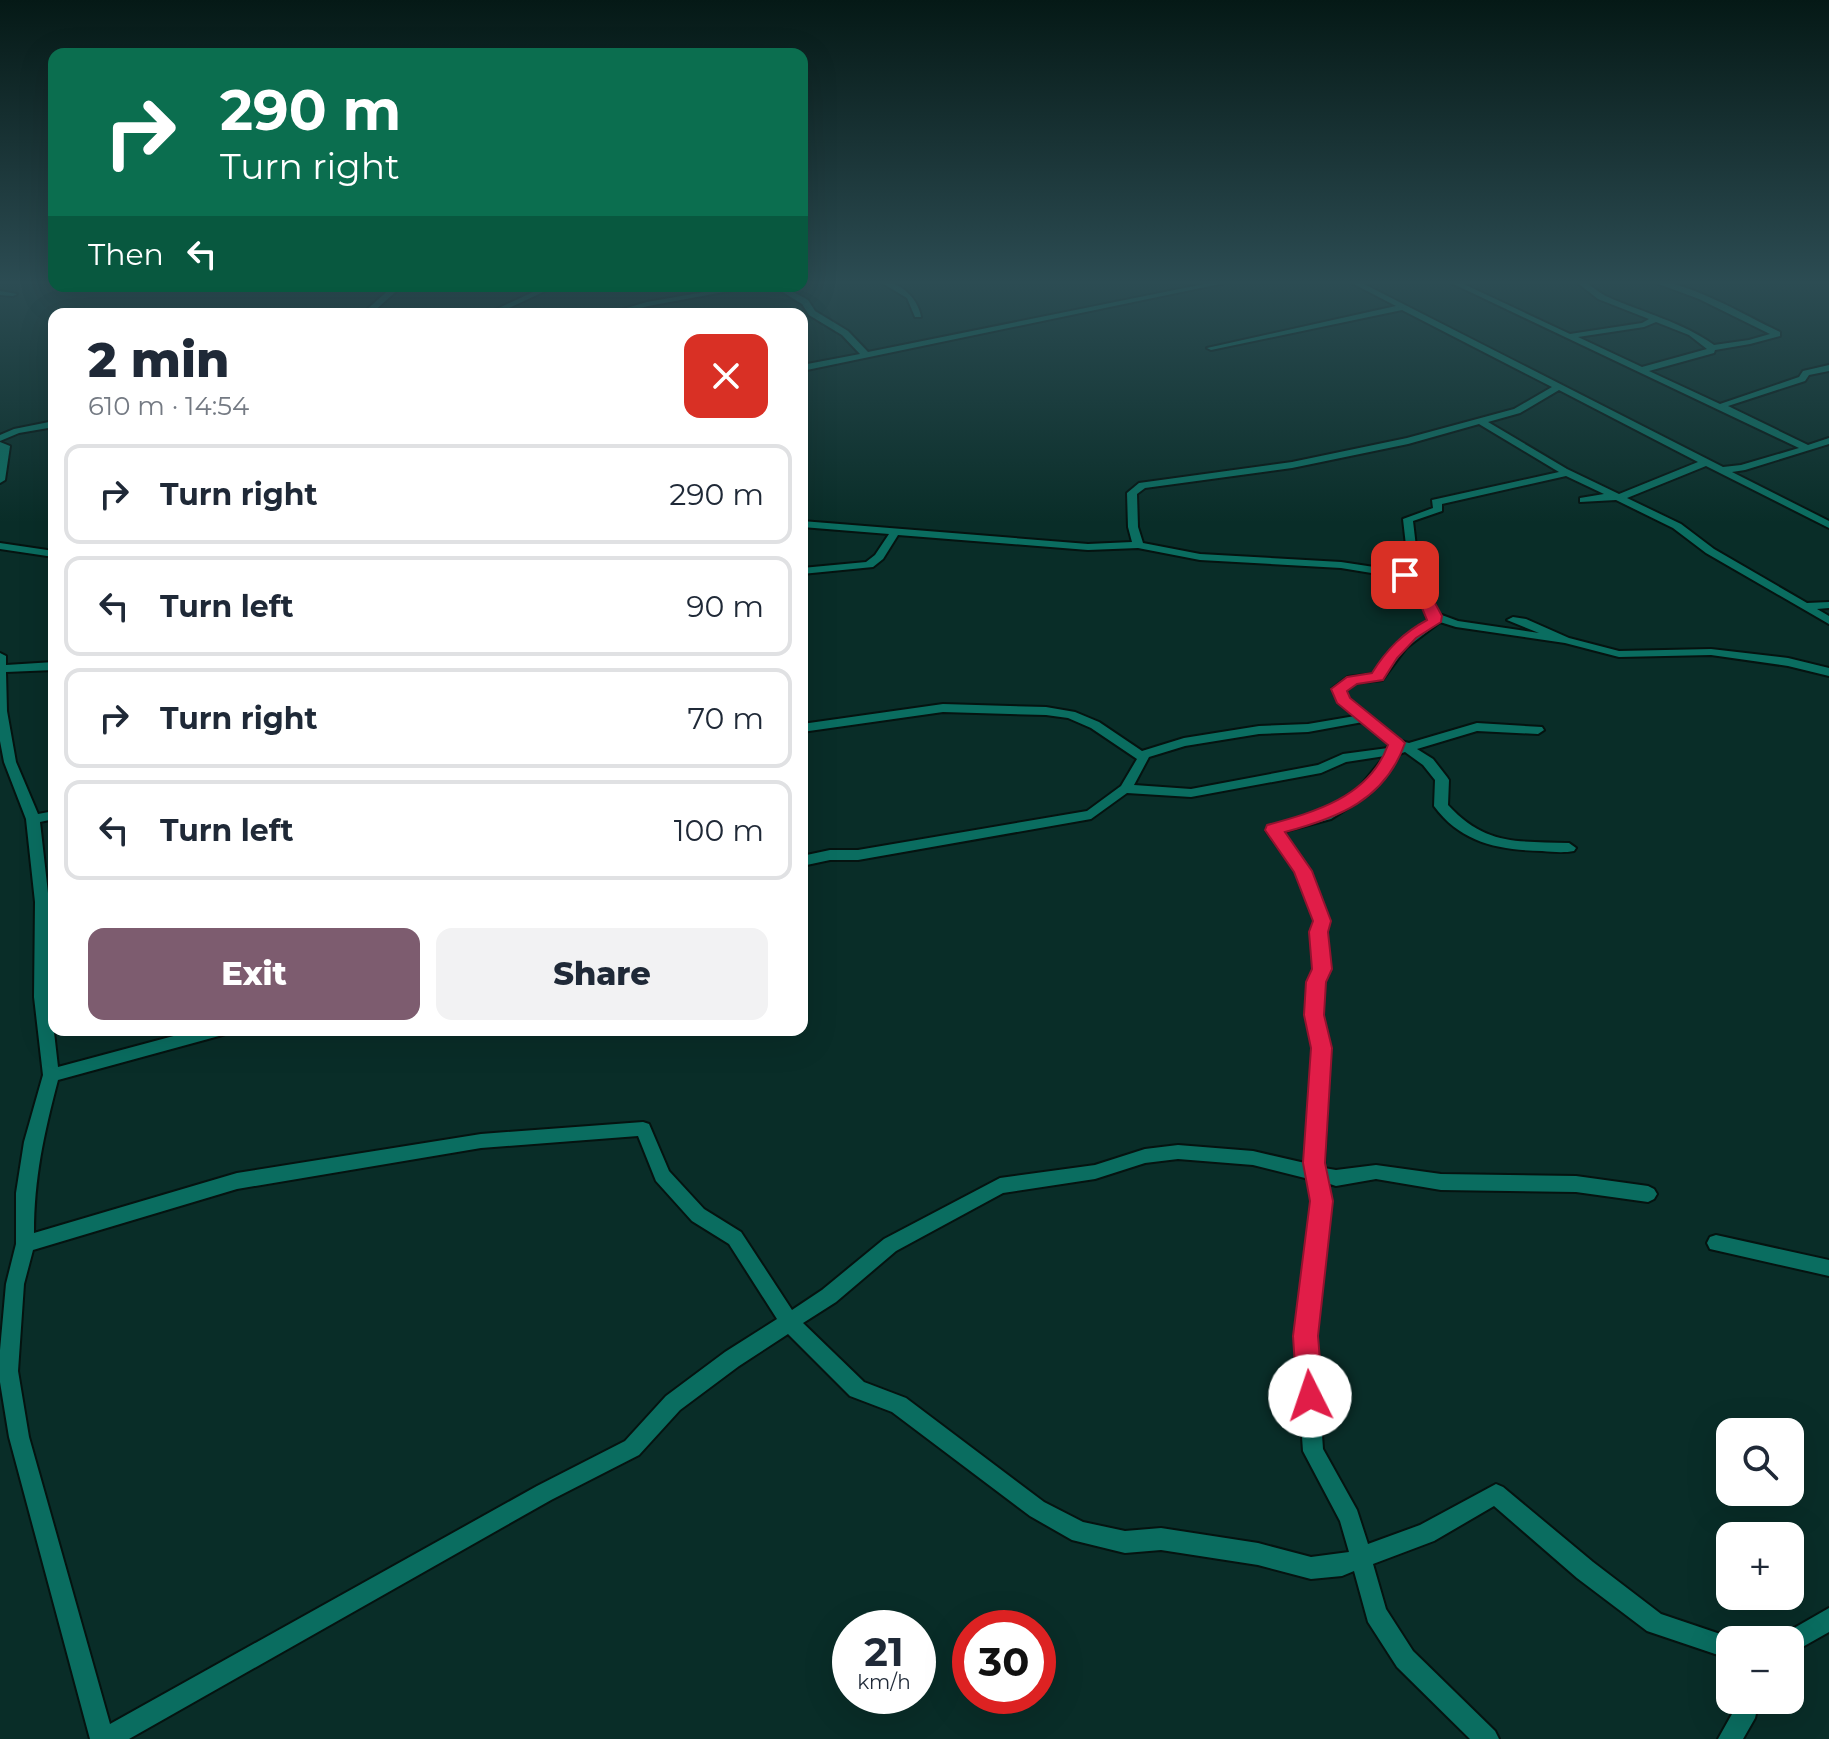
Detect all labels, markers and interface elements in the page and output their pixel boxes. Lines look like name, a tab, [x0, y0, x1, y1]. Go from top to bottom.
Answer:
text: 290 m	[220, 76, 401, 144]
icon: right	[88, 80, 192, 184]
text: Turn right	[220, 144, 400, 188]
icon: left	[180, 232, 224, 276]
text: Then	[88, 236, 164, 273]
text: 2 min	[88, 331, 229, 389]
button: close	[684, 334, 768, 418]
text: 610 m · 14:54	[88, 390, 249, 422]
icon: right	[92, 472, 136, 516]
text: Turn right	[160, 476, 317, 513]
text: 290 m	[669, 476, 764, 513]
pin	[1371, 541, 1439, 609]
icon: arrive	[1383, 553, 1427, 597]
icon: left	[92, 584, 136, 628]
text: Turn left	[160, 588, 293, 625]
text: 90 m	[686, 588, 764, 625]
icon: right	[92, 696, 136, 740]
text: Turn right	[160, 700, 317, 737]
text: 70 m	[687, 700, 764, 737]
icon: left	[92, 808, 136, 852]
text: Turn left	[160, 812, 293, 849]
text: 100 m	[674, 812, 764, 849]
button: Exit	[88, 928, 420, 1020]
button: Share	[436, 928, 768, 1020]
position arrow	[1268, 1354, 1352, 1438]
map controls	[1716, 1418, 1804, 1714]
button: search	[1716, 1418, 1804, 1506]
button: +	[1716, 1522, 1804, 1610]
speed limit sign: 30	[952, 1610, 1056, 1714]
button: −	[1716, 1626, 1804, 1714]
text: 21	[864, 1627, 904, 1676]
text: km/h	[857, 1670, 911, 1694]

